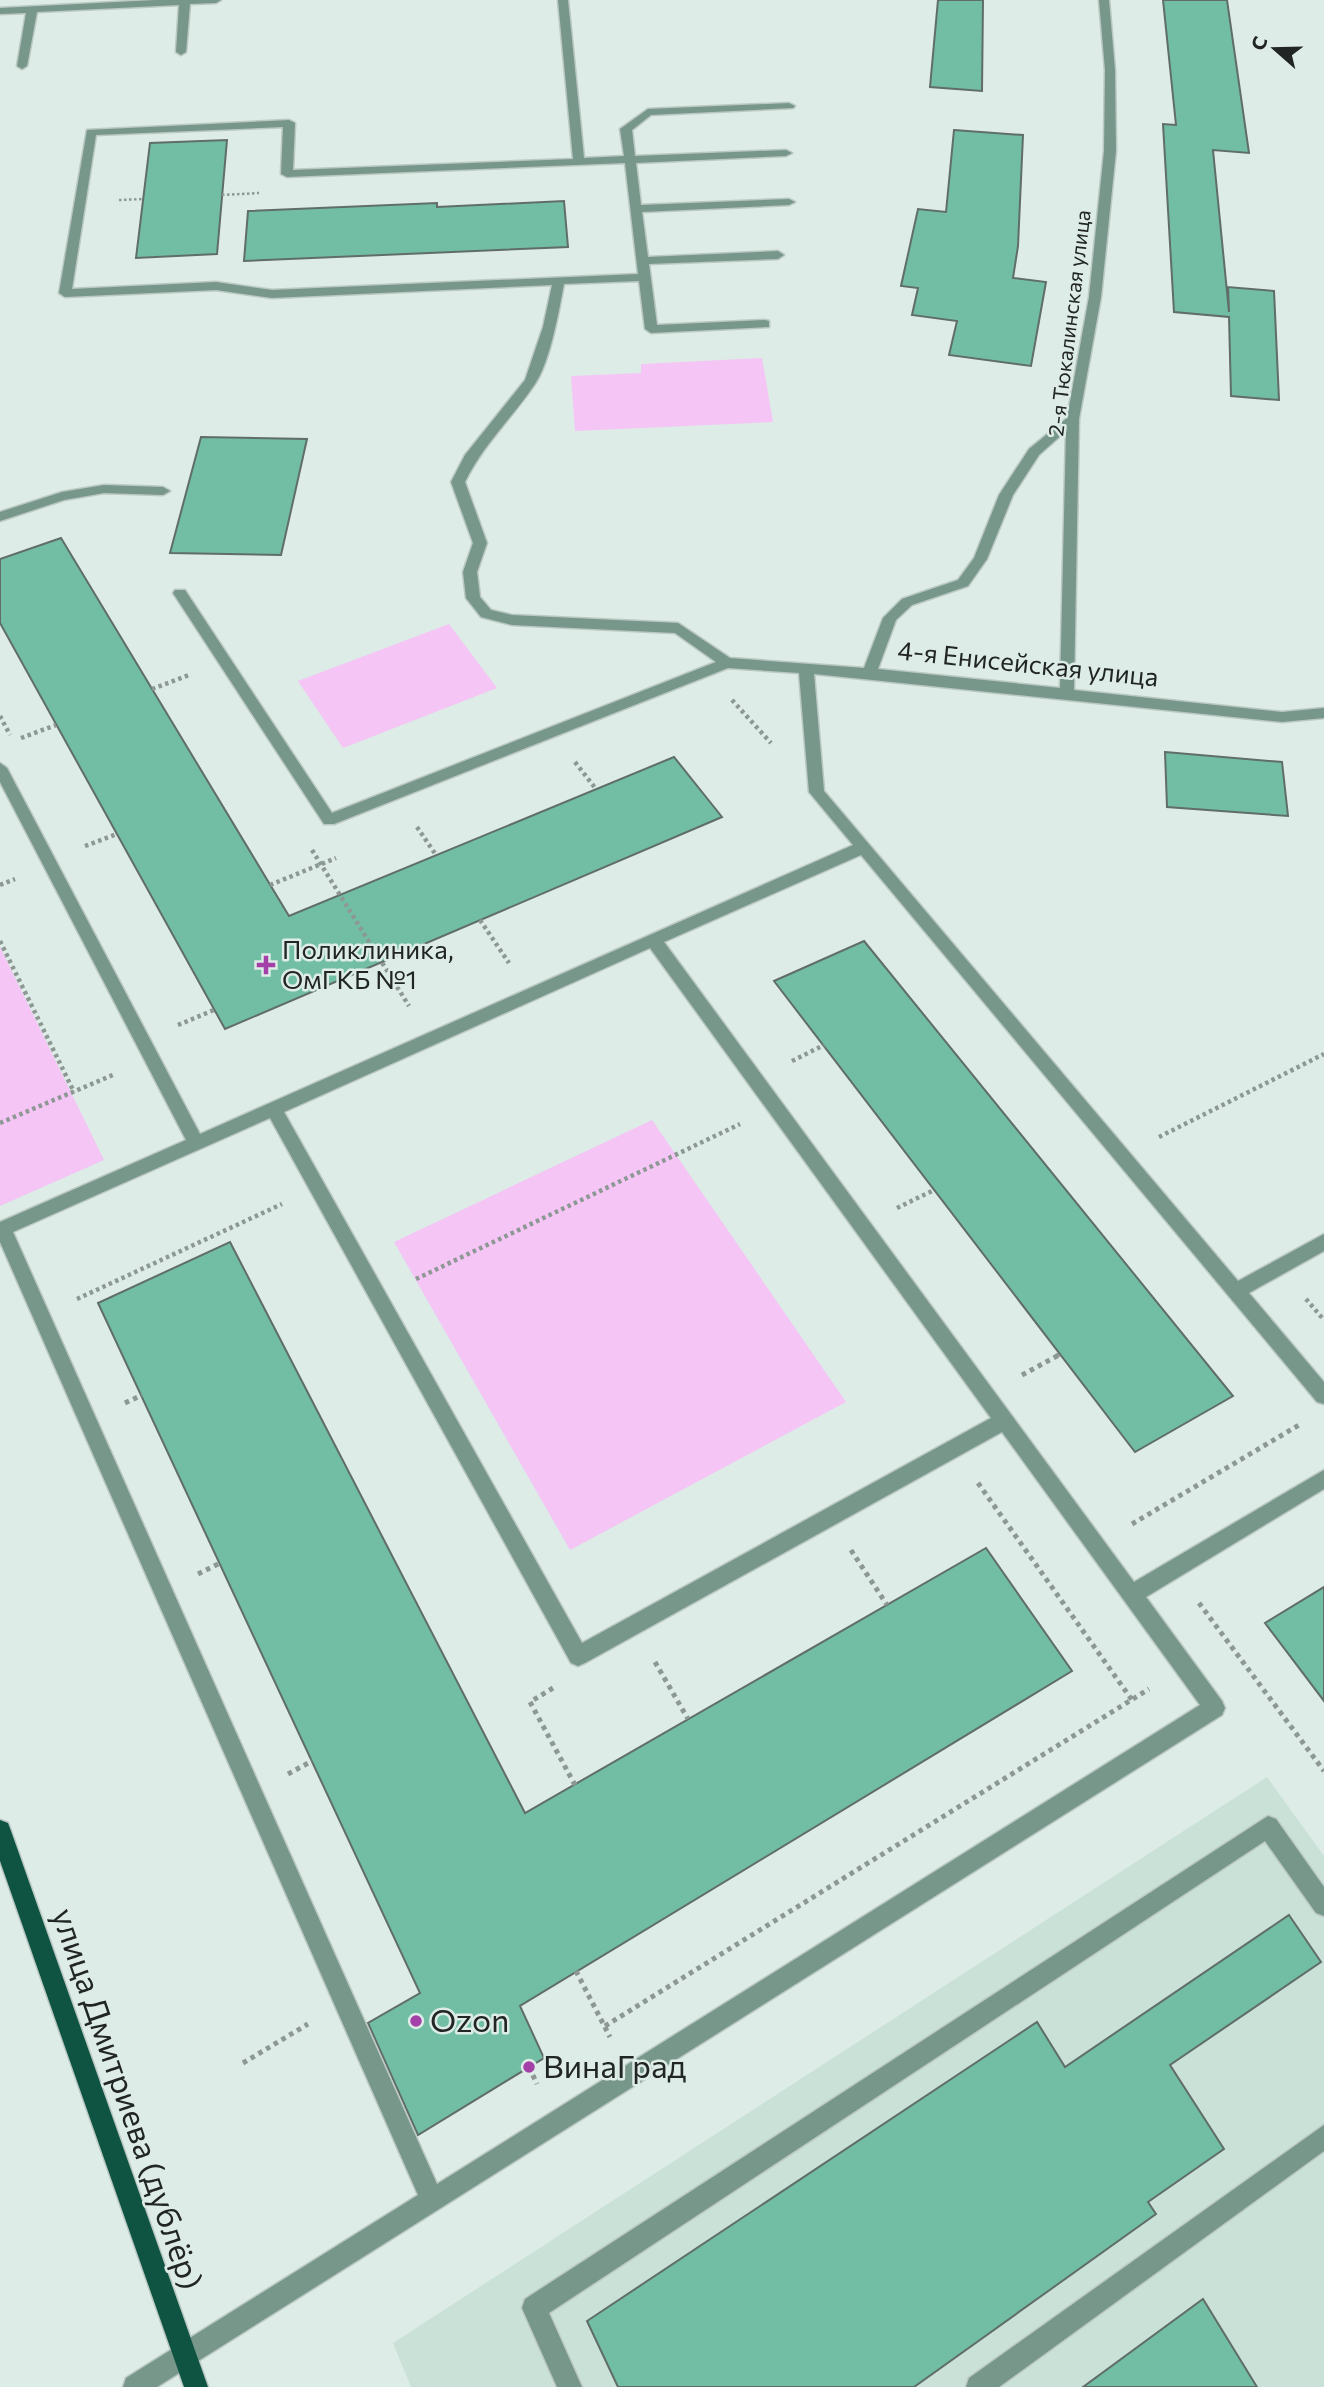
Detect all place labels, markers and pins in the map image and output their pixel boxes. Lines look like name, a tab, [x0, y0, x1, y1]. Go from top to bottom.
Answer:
place label: Поликлиника, ОмГКБ №1	[282, 933, 454, 994]
marker: Поликлиника, ОмГКБ №1	[256, 955, 276, 975]
place label: Ozon	[430, 1999, 509, 2039]
marker: Ozon	[408, 2013, 424, 2029]
place label: ВинаГрад	[543, 2045, 687, 2085]
marker: ВинаГрад	[521, 2059, 537, 2075]

